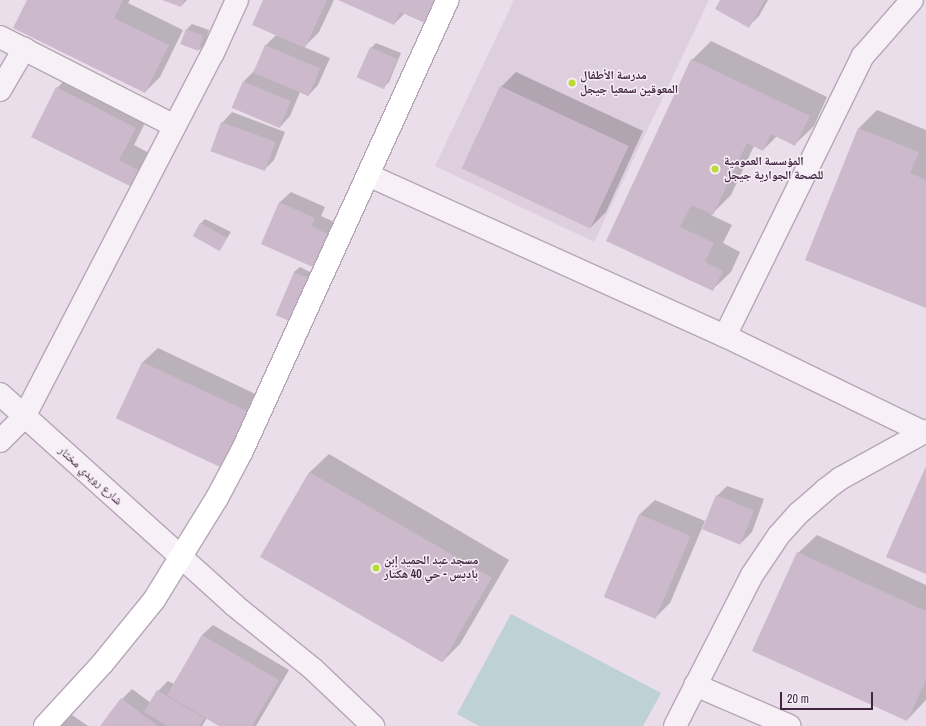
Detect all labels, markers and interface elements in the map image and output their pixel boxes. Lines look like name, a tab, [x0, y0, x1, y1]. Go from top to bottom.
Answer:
place label: مدرسة الأطفال المعوقين سمعيا جيجل	[580, 69, 678, 97]
marker: مدرسة الأطفال المعوقين سمعيا جيجل	[567, 78, 577, 88]
place label: المؤسسة العمومية للصحة الجوارية جيجل	[724, 155, 823, 183]
marker: المؤسسة العمومية للصحة الجوارية جيجل	[709, 163, 721, 175]
street label: شارع رويدي مختار	[55, 443, 125, 509]
place label: مسجد عبد الحميد إبن باديس - حي 40 هكتار	[384, 554, 478, 582]
marker: مسجد عبد الحميد إبن باديس - حي 40 هكتار	[371, 563, 381, 573]
scale bar	[782, 684, 875, 710]
text: 20 m	[787, 691, 809, 707]

